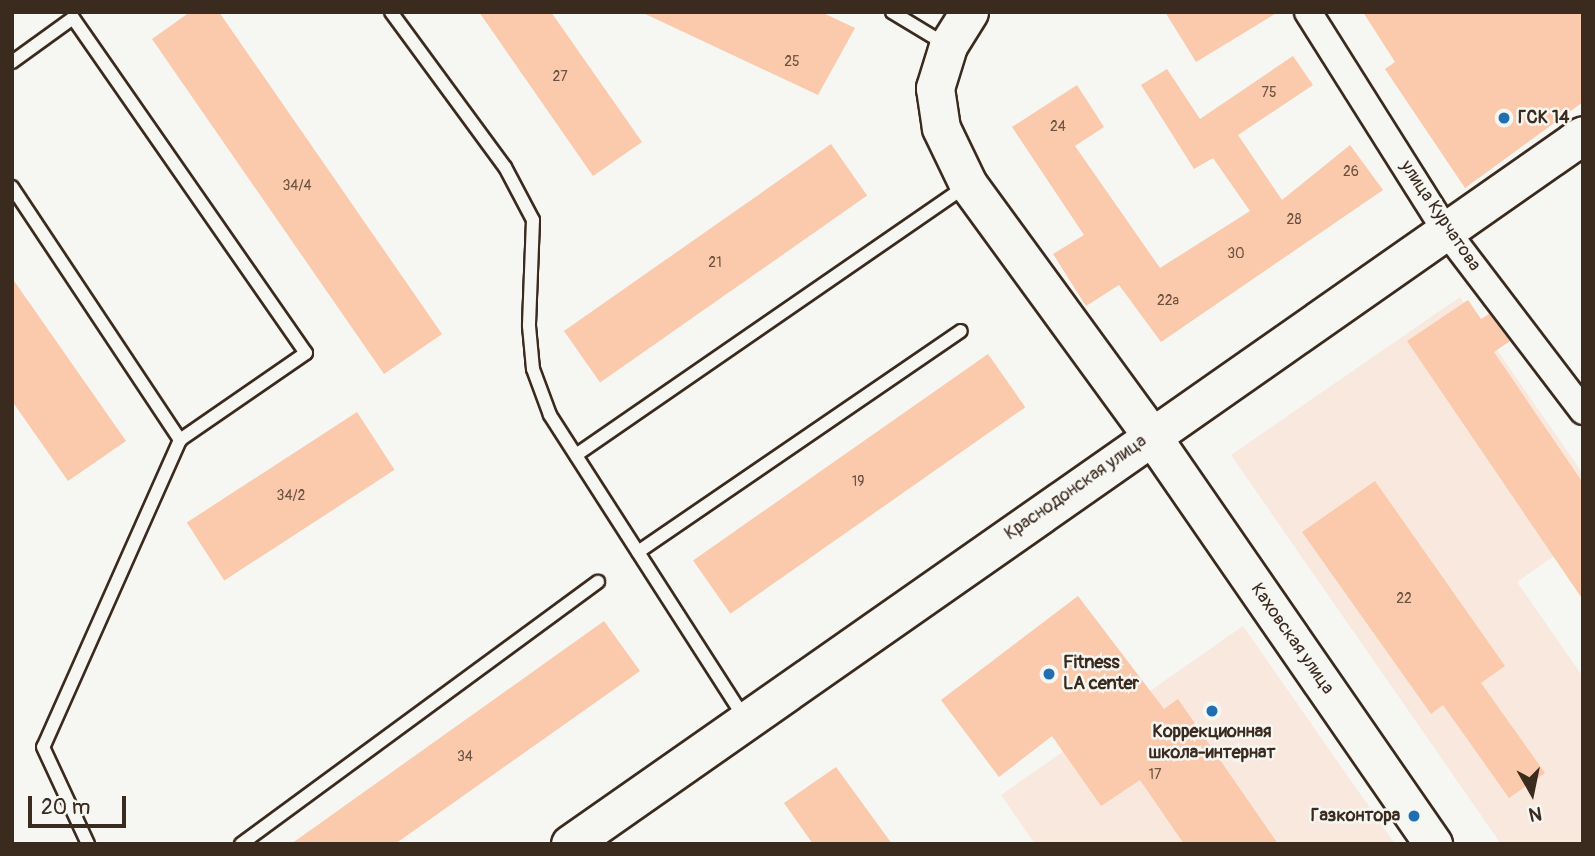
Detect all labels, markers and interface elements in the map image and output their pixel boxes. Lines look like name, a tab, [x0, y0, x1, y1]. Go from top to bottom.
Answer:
house number: 25	[784, 54, 800, 70]
house number: 27	[552, 69, 568, 85]
house number: 75	[1262, 85, 1276, 101]
place label: ГСК 14	[1518, 107, 1569, 129]
marker: ГСК 14	[1496, 110, 1512, 126]
house number: 24	[1050, 119, 1066, 135]
street label: улица Курчатова	[1395, 157, 1485, 275]
house number: 26	[1343, 164, 1359, 180]
house number: 34/4	[282, 178, 312, 194]
house number: 28	[1287, 212, 1301, 228]
house number: 30	[1227, 246, 1245, 262]
house number: 21	[708, 255, 722, 271]
house number: 22а	[1157, 293, 1179, 309]
street label: Краснодонская улица	[1001, 431, 1151, 545]
house number: 19	[852, 474, 864, 490]
house number: 34/2	[277, 488, 305, 504]
street label: Каховская улица	[1246, 579, 1338, 699]
house number: 22	[1396, 591, 1412, 607]
place label: Fitness LA center	[1063, 653, 1139, 696]
marker: Fitness LA center	[1041, 666, 1057, 682]
marker: Коррекционная школа-интернат	[1204, 703, 1220, 719]
place label: Коррекционная школа-интернат	[1149, 722, 1275, 764]
house number: 34	[457, 749, 473, 765]
north arrow	[1497, 758, 1567, 828]
house number: 17	[1149, 767, 1161, 783]
scale bar	[32, 782, 130, 826]
text: 20 m	[41, 794, 90, 821]
text: N	[1527, 801, 1544, 827]
place label: Газконтора	[1311, 805, 1400, 827]
marker: Газконтора	[1406, 808, 1422, 824]

